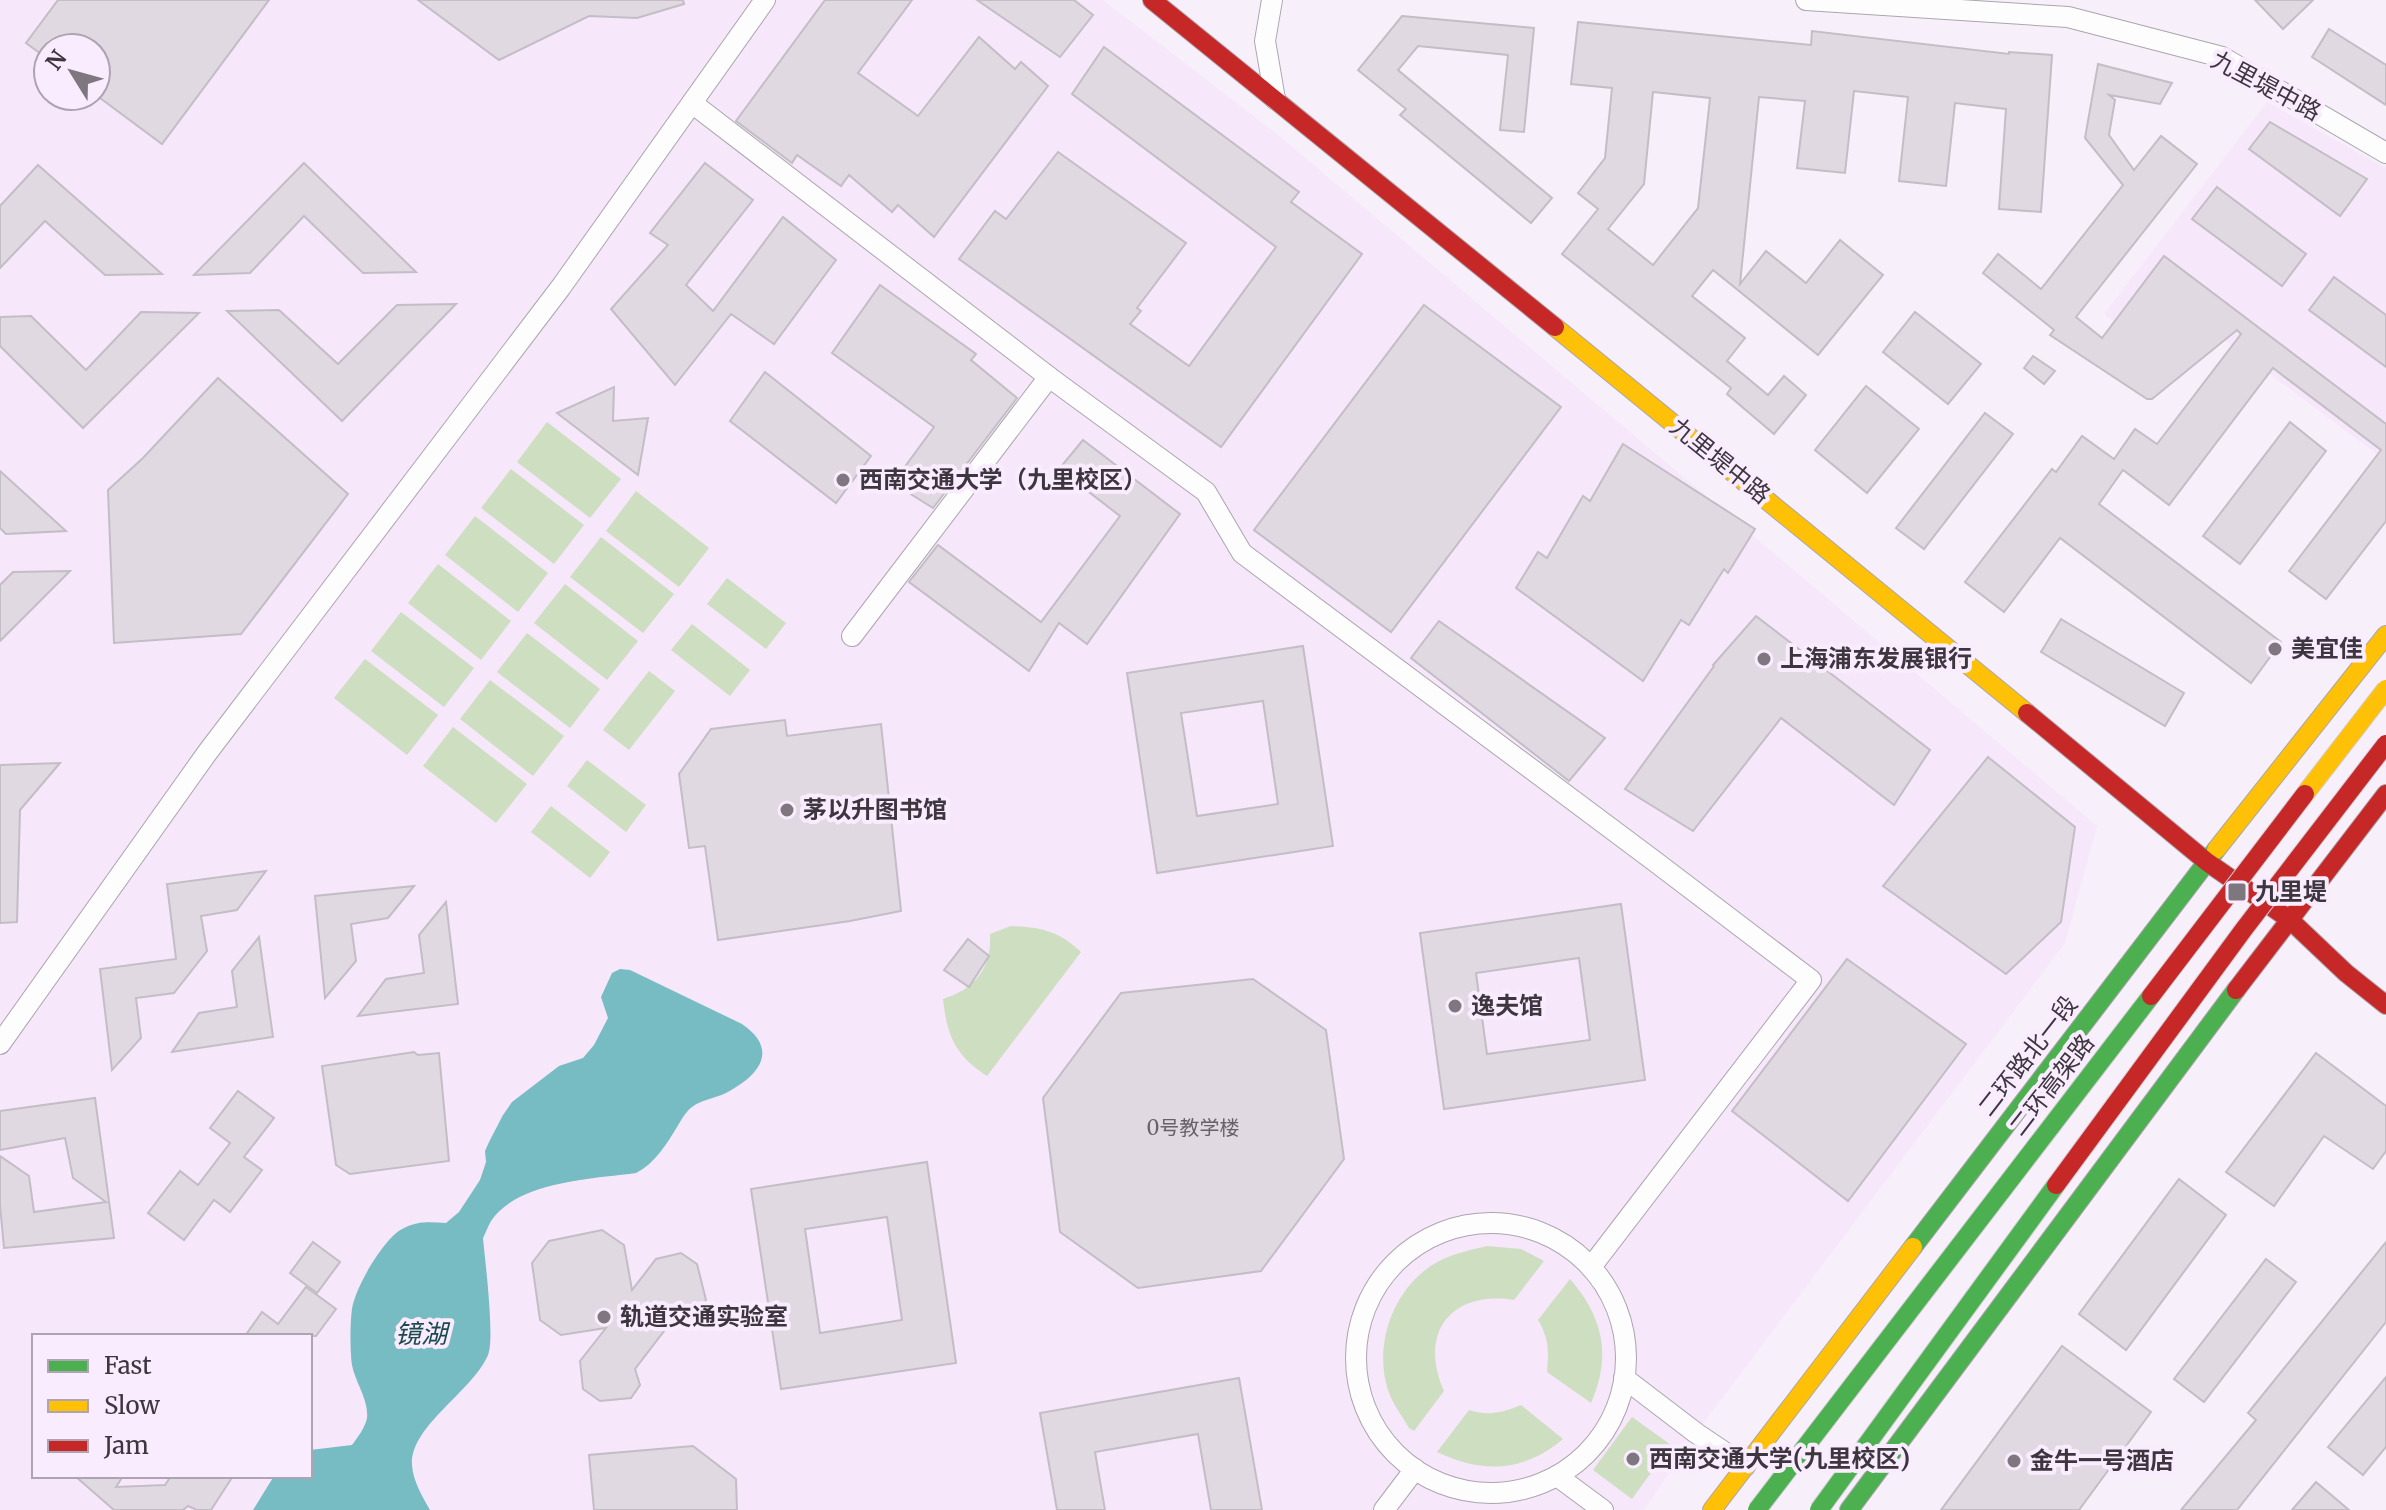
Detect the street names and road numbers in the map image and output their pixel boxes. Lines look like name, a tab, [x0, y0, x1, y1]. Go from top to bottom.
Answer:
street label: 九里堤中路	[2206, 44, 2326, 127]
street label: 九里堤中路	[1664, 411, 1777, 510]
street label: 二环路北一段	[1971, 989, 2084, 1122]
street label: 二环高架路	[2002, 1028, 2101, 1142]

